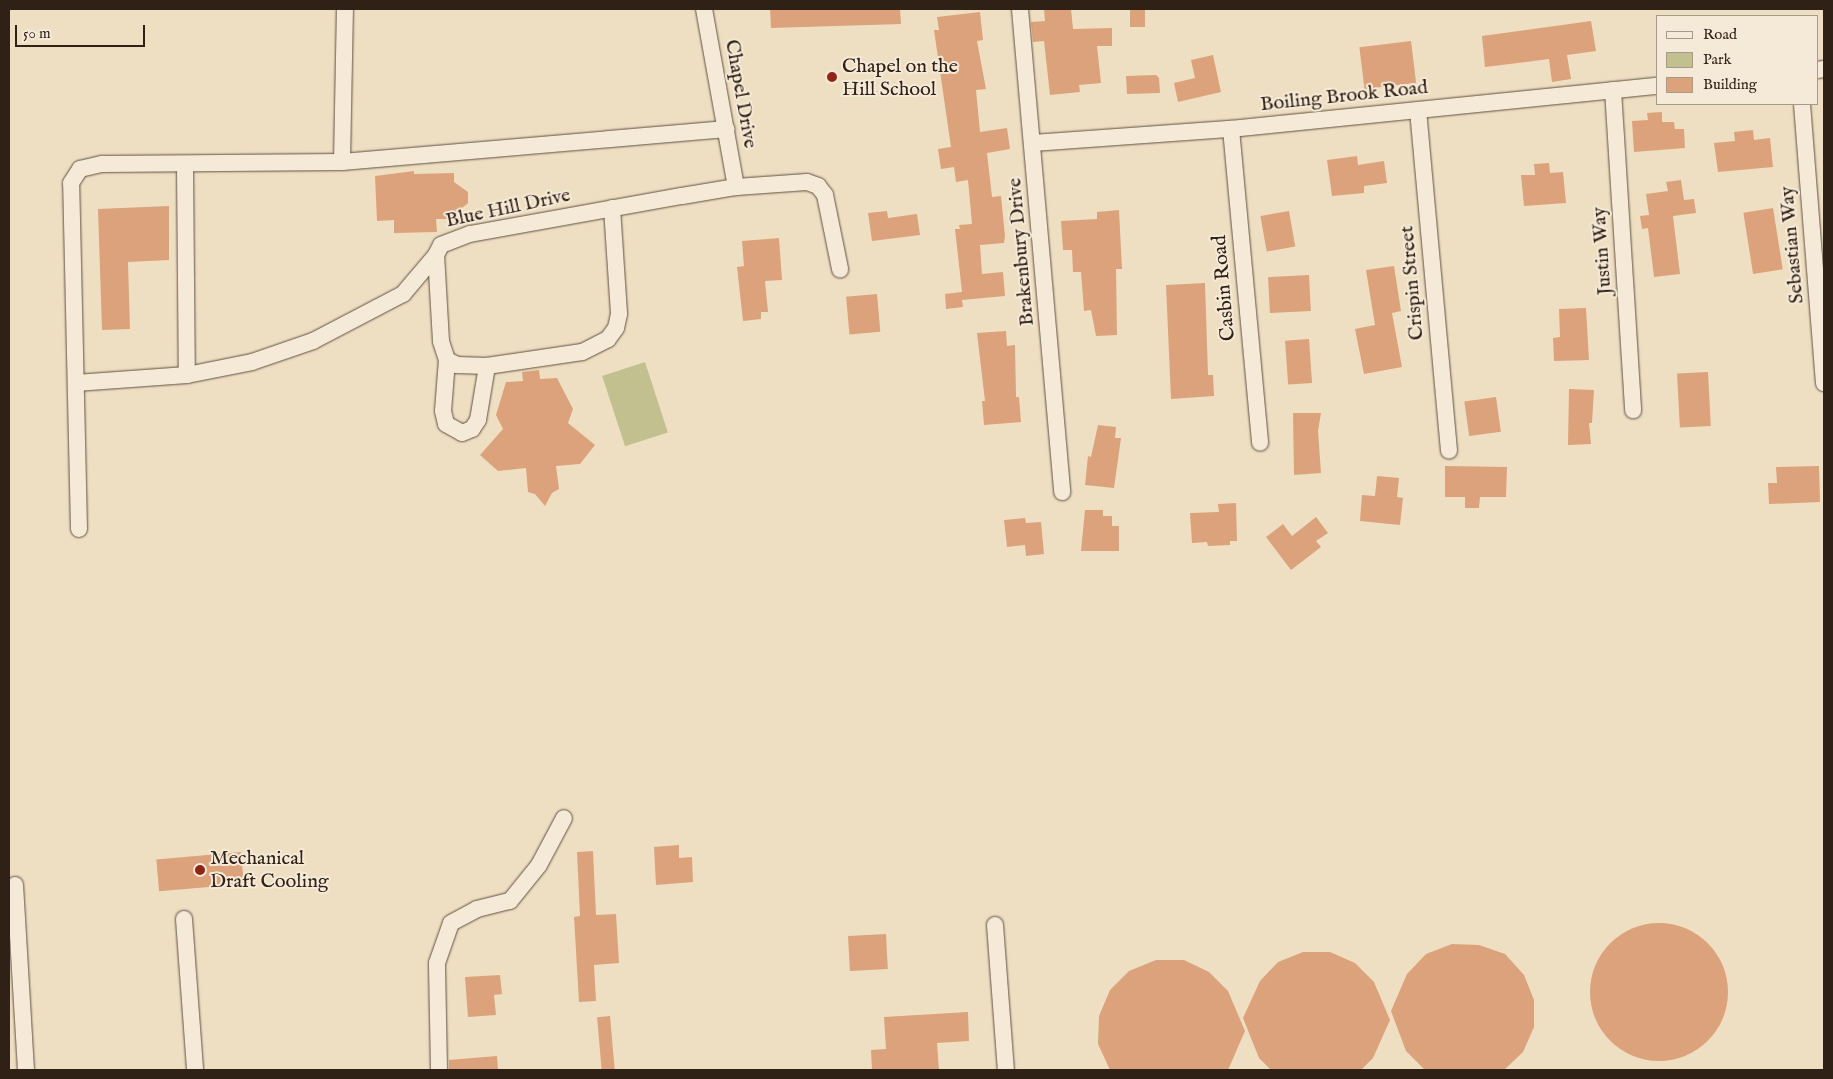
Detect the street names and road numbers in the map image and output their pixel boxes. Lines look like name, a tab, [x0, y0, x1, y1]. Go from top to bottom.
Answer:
street label: Chapel Drive	[720, 38, 762, 150]
street label: Boiling Brook Road	[1259, 75, 1429, 117]
street label: Brakenbury Drive	[1003, 177, 1039, 327]
street label: Blue Hill Drive	[443, 183, 573, 233]
street label: Sebastian Way	[1775, 185, 1809, 305]
street label: Justin Way	[1587, 206, 1617, 296]
street label: Crispin Street	[1395, 225, 1429, 341]
street label: Casbin Road	[1207, 234, 1241, 342]

